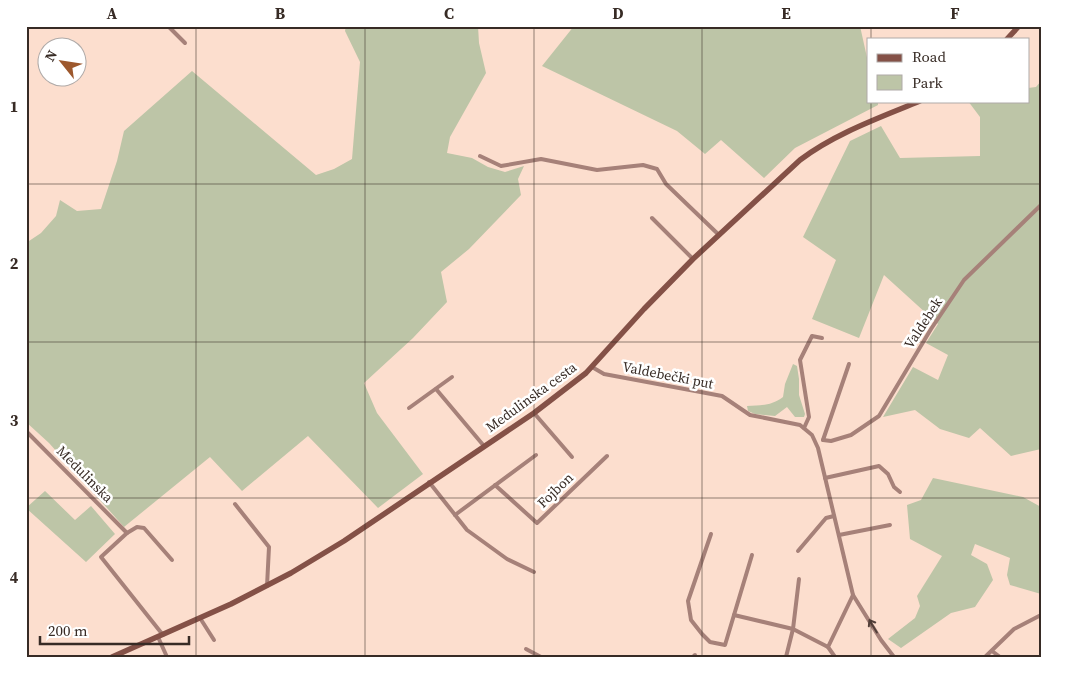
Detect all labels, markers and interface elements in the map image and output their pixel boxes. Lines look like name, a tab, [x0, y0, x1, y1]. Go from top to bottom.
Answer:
text: A	[107, 2, 118, 24]
text: B	[275, 2, 286, 24]
text: C	[444, 2, 454, 24]
text: D	[612, 2, 624, 24]
text: E	[781, 2, 791, 24]
text: F	[950, 2, 960, 24]
north arrow	[38, 38, 88, 88]
legend	[867, 38, 1030, 102]
text: N	[40, 46, 62, 65]
text: Road	[912, 46, 946, 67]
text: Park	[912, 72, 944, 93]
text: 1	[10, 95, 18, 117]
text: 2	[10, 252, 19, 274]
street label: Valdebek	[899, 293, 947, 352]
street label: Valdebečki put	[621, 356, 716, 394]
street label: Medulinska cesta	[481, 357, 581, 437]
text: 3	[10, 409, 19, 431]
street label: Medulinska	[52, 441, 118, 507]
street label: Fojbon	[532, 467, 578, 512]
text: 4	[10, 566, 19, 588]
scale bar	[40, 613, 189, 645]
text: 200 m	[48, 620, 88, 641]
one-way arrow	[867, 620, 877, 634]

